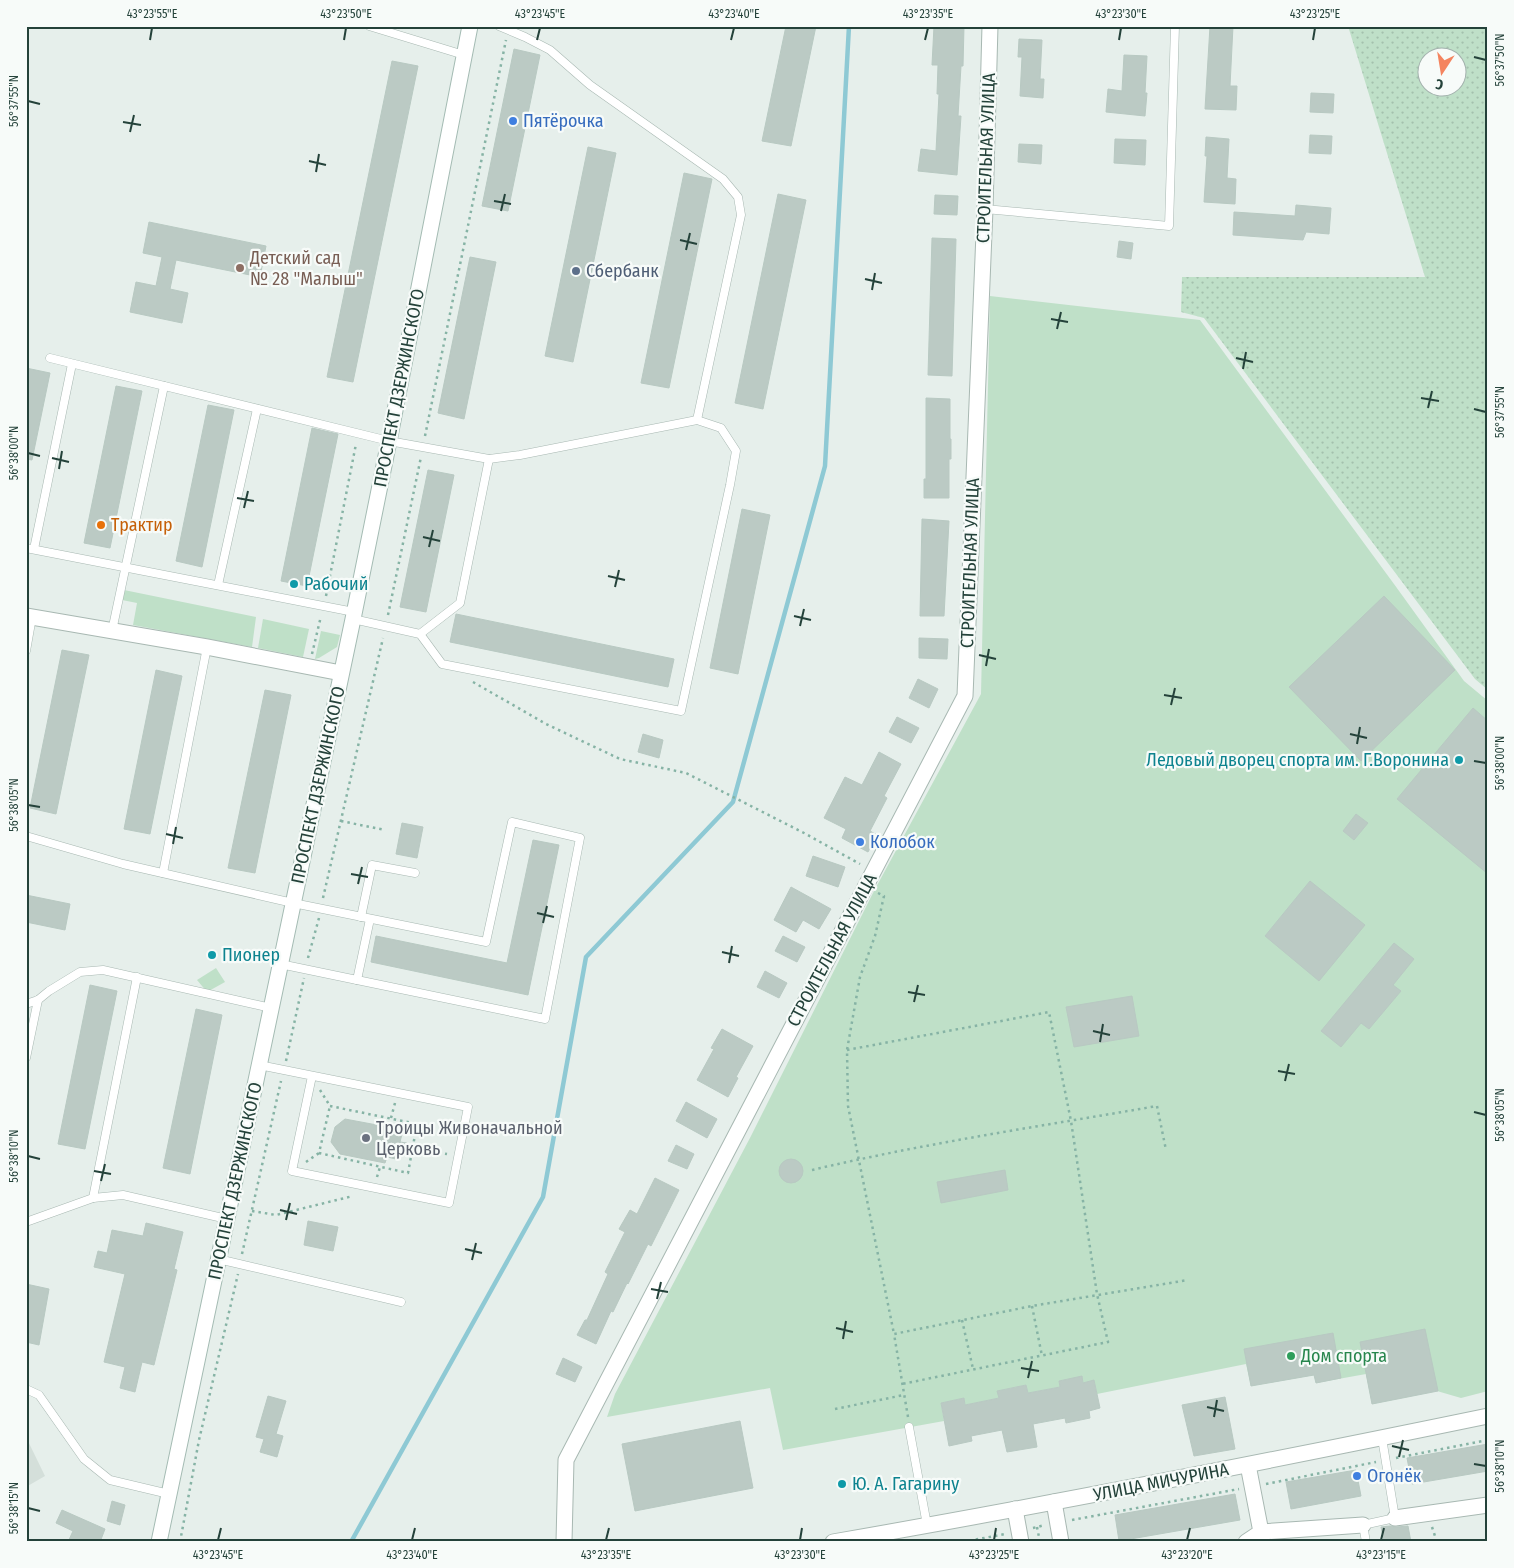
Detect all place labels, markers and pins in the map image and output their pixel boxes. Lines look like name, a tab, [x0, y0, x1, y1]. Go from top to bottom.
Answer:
place label: Пятёрочка	[523, 110, 604, 132]
marker: Пятёрочка	[507, 115, 519, 127]
place label: Детский сад № 28 "Малыш"	[249, 247, 363, 290]
place label: Сбербанк	[586, 260, 659, 282]
marker: Детский сад № 28 "Малыш"	[234, 262, 246, 274]
marker: Сбербанк	[570, 265, 582, 277]
place label: Трактир	[111, 514, 173, 536]
marker: Трактир	[95, 519, 107, 531]
place label: Рабочий	[304, 573, 368, 595]
marker: Рабочий	[288, 578, 300, 590]
place label: Ледовый дворец спорта им. Г.Воронина	[1146, 749, 1449, 771]
marker: Ледовый дворец спорта им. Г.Воронина	[1453, 754, 1465, 766]
place label: Колобок	[870, 831, 935, 853]
marker: Колобок	[854, 836, 866, 848]
place label: Пионер	[222, 944, 280, 966]
marker: Пионер	[206, 949, 218, 961]
place label: Троицы Живоначальной Церковь	[376, 1117, 563, 1160]
marker: Троицы Живоначальной Церковь	[360, 1132, 372, 1144]
place label: Дом спорта	[1300, 1345, 1387, 1367]
marker: Дом спорта	[1285, 1350, 1297, 1362]
place label: Огонёк	[1367, 1465, 1422, 1487]
marker: Огонёк	[1351, 1470, 1363, 1482]
place label: Ю. А. Гагарину	[852, 1473, 959, 1495]
marker: Ю. А. Гагарину	[836, 1478, 848, 1490]

